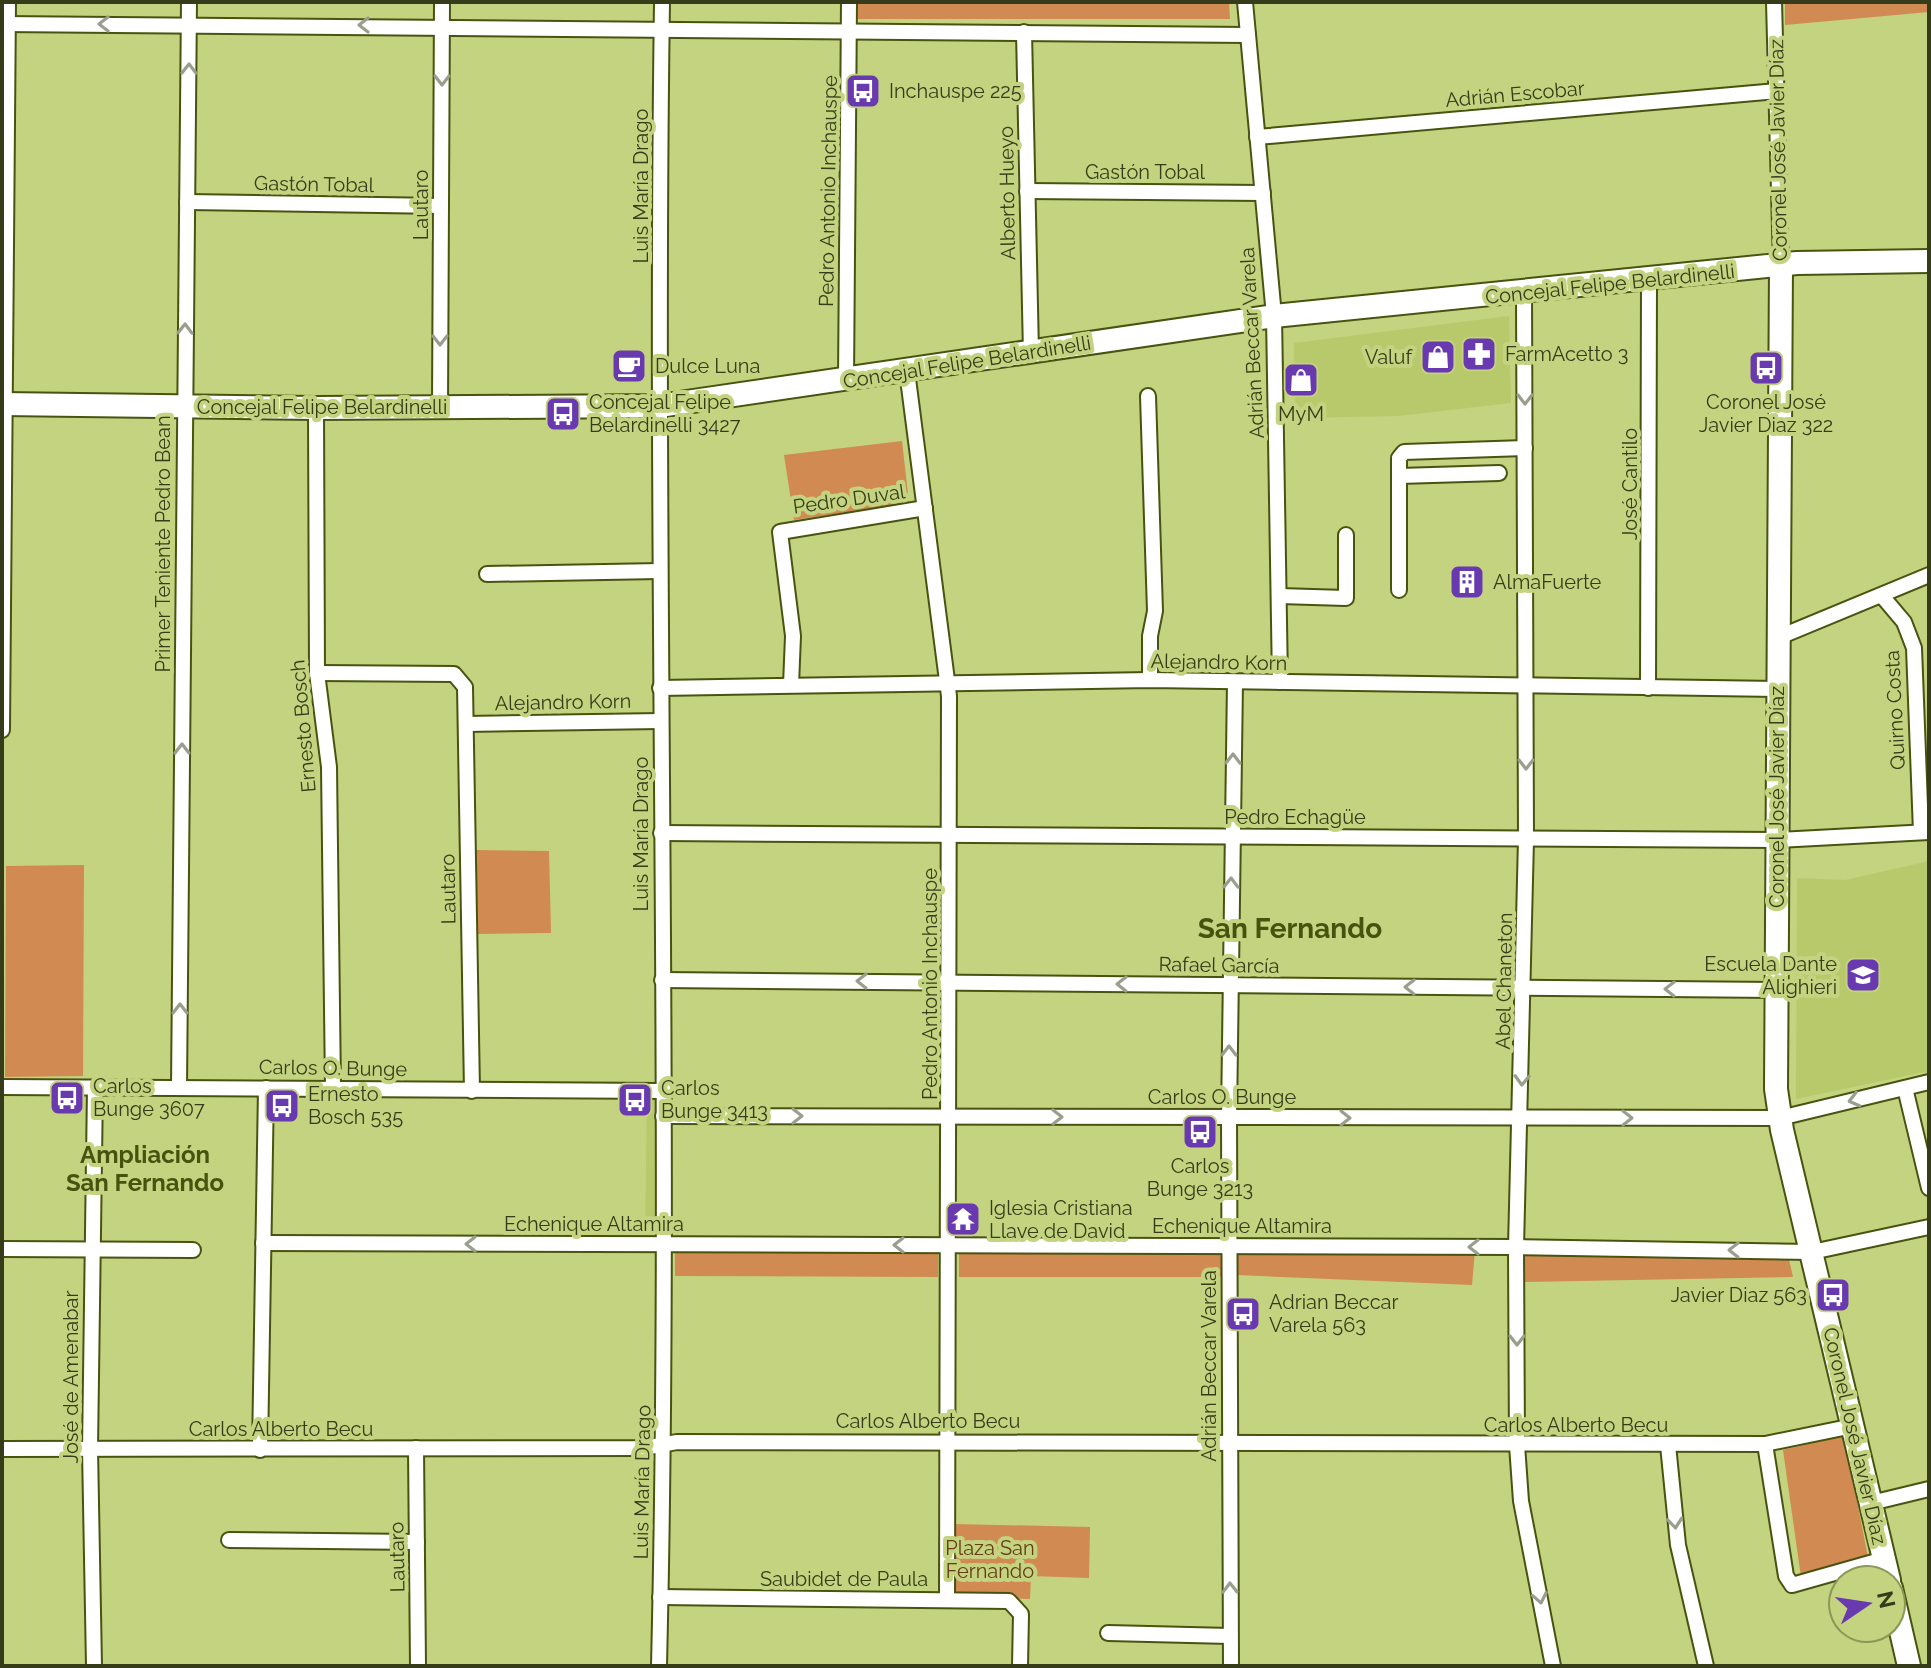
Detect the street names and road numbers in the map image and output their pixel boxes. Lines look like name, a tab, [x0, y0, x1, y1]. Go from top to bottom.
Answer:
street label: Coronel José Javier Díaz	[1764, 39, 1792, 261]
street label: Pedro Antonio Inchauspe	[814, 75, 842, 307]
street label: Adrián Escobar	[1444, 76, 1586, 112]
street label: Luis María Drago	[629, 109, 653, 263]
street label: Alberto Hueyo	[994, 126, 1020, 260]
street label: Gastón Tobal	[1085, 160, 1206, 184]
street label: Lautaro	[409, 170, 433, 240]
street label: Gastón Tobal	[254, 171, 375, 197]
street label: Adrián Beccar Varela	[1235, 247, 1269, 439]
street label: Concejal Felipe Belardinelli	[1484, 259, 1736, 309]
street label: Concejal Felipe Belardinelli	[841, 331, 1093, 393]
street label: Concejal Felipe Belardinelli	[197, 395, 447, 419]
street label: Primer Teniente Pedro Bean	[151, 415, 175, 673]
street label: José Cantilo	[1618, 428, 1642, 540]
street label: Pedro Duval	[791, 479, 907, 519]
street label: Alejandro Korn	[1150, 649, 1288, 675]
street label: Quirno Costa	[1880, 650, 1910, 770]
street label: Ernesto Bosch	[285, 659, 321, 793]
street label: Coronel José Javier Díaz	[1765, 686, 1789, 908]
street label: Alejandro Korn	[494, 689, 632, 715]
street label: Luis María Drago	[629, 757, 653, 911]
street label: Pedro Echagüe	[1224, 805, 1366, 829]
street label: Lautaro	[435, 853, 461, 925]
street label: Pedro Antonio Inchauspe	[918, 868, 942, 1100]
street label: Abel Chaneton	[1491, 912, 1517, 1050]
street label: Rafael García	[1158, 952, 1280, 978]
street label: Carlos O. Bunge	[259, 1055, 408, 1081]
street label: Carlos O. Bunge	[1148, 1085, 1296, 1109]
street label: Echenique Altamira	[504, 1212, 684, 1236]
street label: Echenique Altamira	[1152, 1214, 1332, 1238]
street label: Adrián Beccar Varela	[1197, 1270, 1221, 1462]
street label: José de Amenabar	[59, 1291, 83, 1463]
street label: Coronel José Javier Díaz	[1818, 1325, 1892, 1547]
street label: Luis María Drago	[629, 1404, 655, 1560]
street label: Carlos Alberto Becu	[836, 1409, 1020, 1433]
street label: Carlos Alberto Becu	[1484, 1413, 1668, 1437]
street label: Carlos Alberto Becu	[189, 1417, 373, 1441]
street label: Lautaro	[384, 1521, 410, 1593]
street label: Saubidet de Paula	[760, 1567, 928, 1591]

